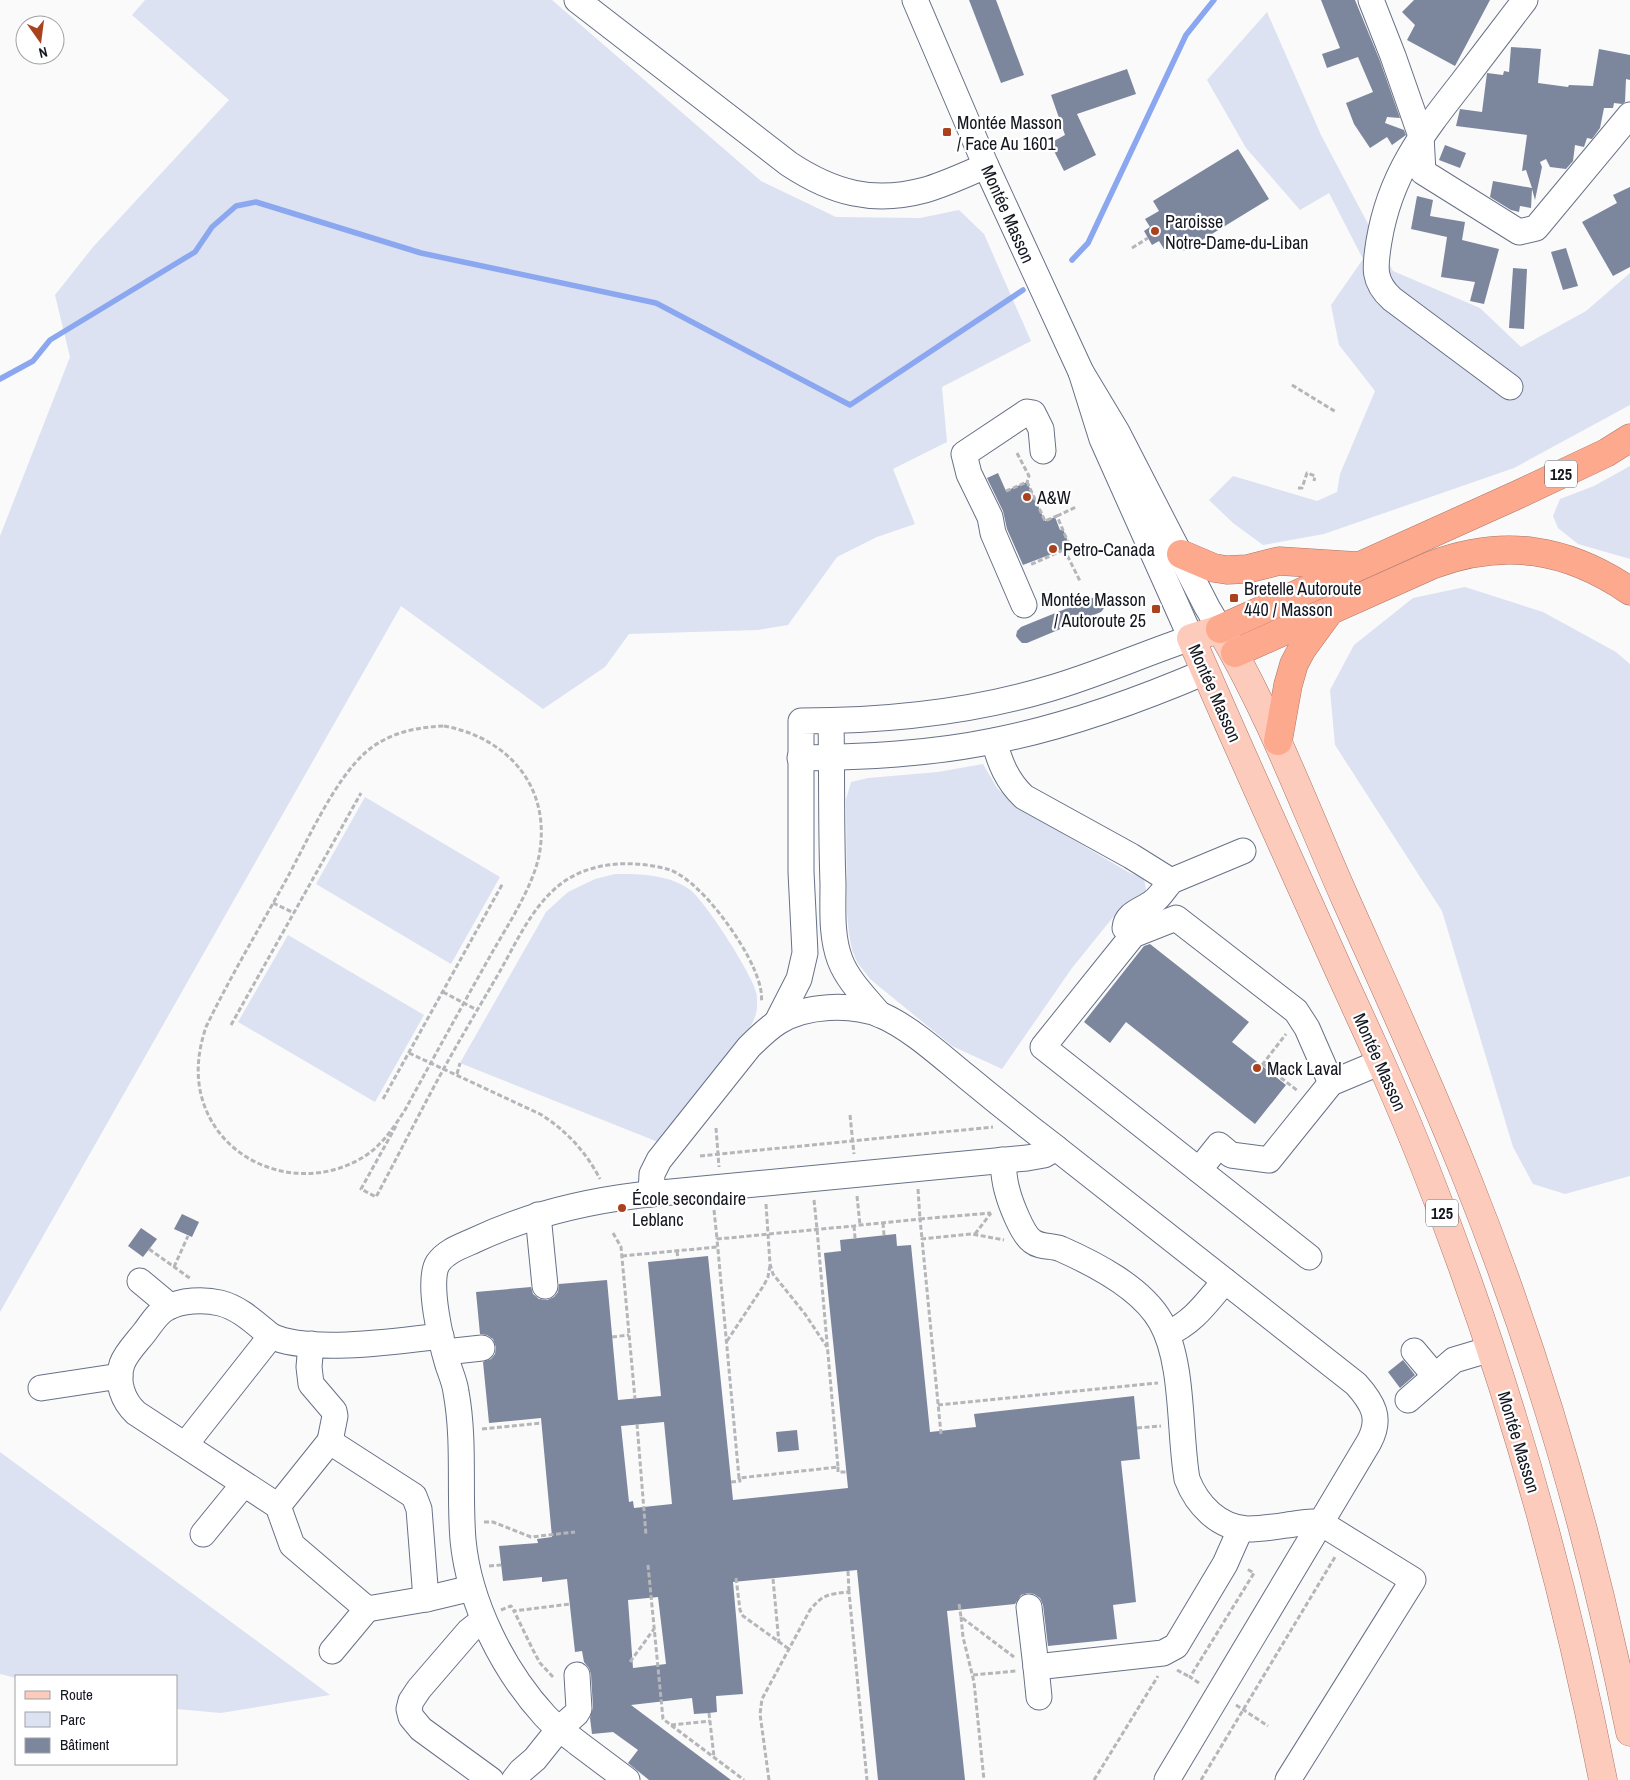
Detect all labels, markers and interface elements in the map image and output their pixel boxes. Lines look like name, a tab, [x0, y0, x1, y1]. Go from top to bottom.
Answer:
north arrow	[15, 15, 65, 65]
text: N	[37, 43, 49, 62]
place label: Montée Masson / Face Au 1601	[957, 110, 1062, 156]
marker: Montée Masson / Face Au 1601	[941, 126, 953, 138]
street label: Montée Masson	[975, 161, 1041, 267]
place label: Paroisse Notre-Dame-du-Liban	[1165, 209, 1309, 255]
marker: Paroisse Notre-Dame-du-Liban	[1149, 225, 1161, 237]
road number: 125	[1545, 460, 1577, 488]
place label: A&W	[1036, 485, 1071, 510]
marker: A&W	[1021, 491, 1033, 503]
place label: Petro-Canada	[1063, 537, 1155, 562]
marker: Petro-Canada	[1047, 543, 1059, 555]
place label: Bretelle Autoroute 440 / Masson	[1244, 576, 1361, 622]
place label: Montée Masson / Autoroute 25	[1041, 587, 1146, 633]
marker: Bretelle Autoroute 440 / Masson	[1228, 592, 1240, 604]
marker: Montée Masson / Autoroute 25	[1150, 603, 1162, 615]
street label: Montée Masson	[1182, 640, 1248, 746]
street label: Montée Masson	[1347, 1009, 1413, 1115]
place label: Mack Laval	[1267, 1056, 1342, 1081]
marker: Mack Laval	[1251, 1062, 1263, 1074]
place label: École secondaire Leblanc	[632, 1186, 746, 1232]
road number: 125	[1426, 1200, 1458, 1226]
marker: École secondaire Leblanc	[616, 1202, 628, 1214]
street label: Montée Masson	[1492, 1388, 1546, 1496]
legend	[15, 1675, 178, 1765]
text: Route	[60, 1684, 93, 1705]
text: Parc	[60, 1709, 85, 1730]
text: Bâtiment	[60, 1734, 110, 1755]

